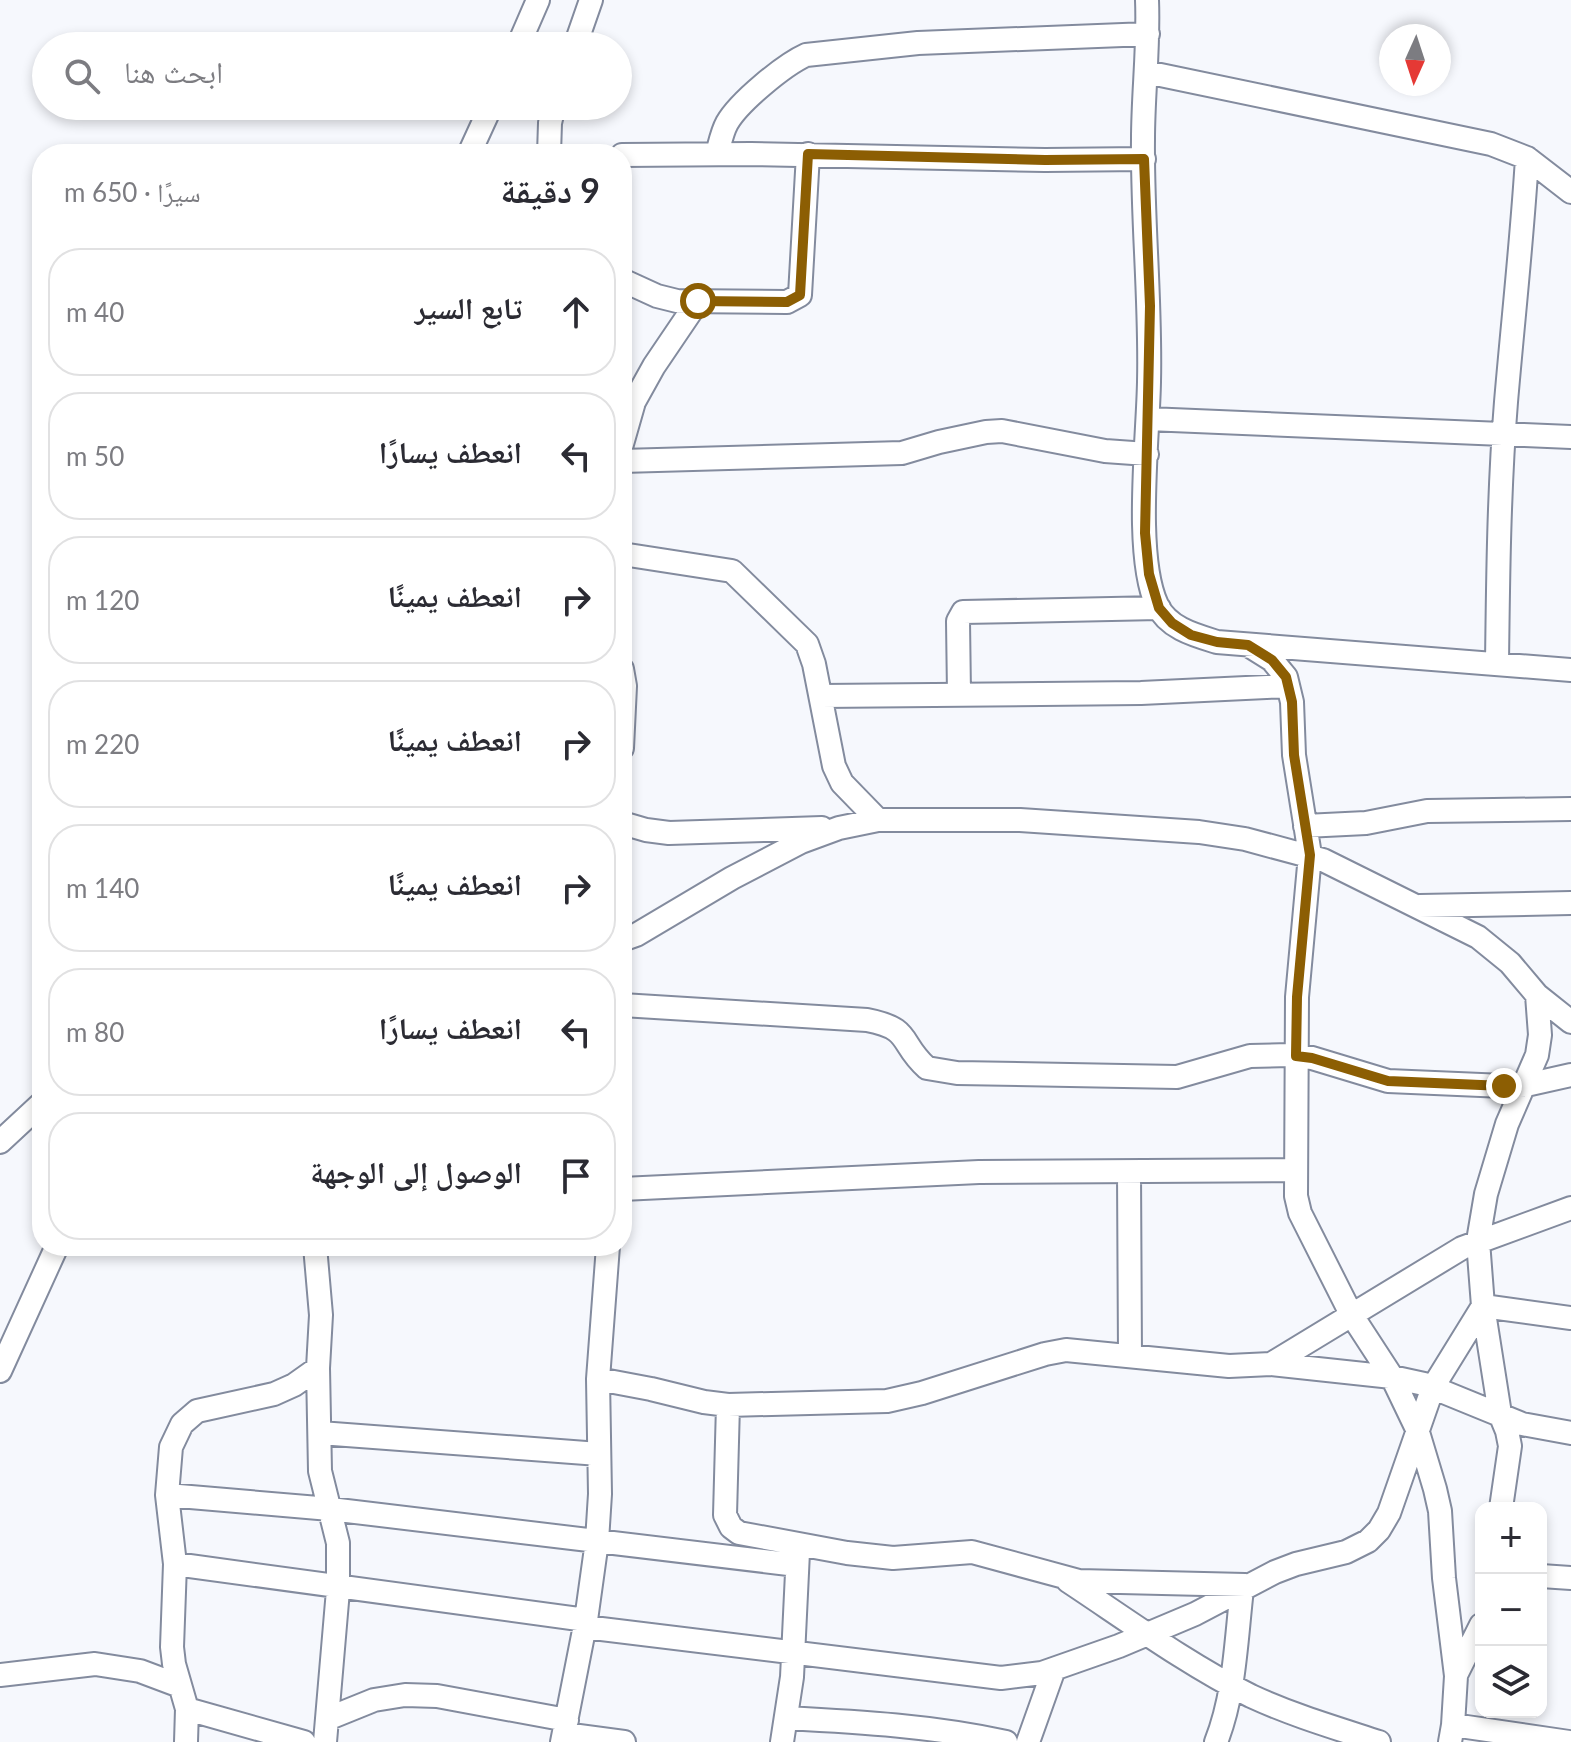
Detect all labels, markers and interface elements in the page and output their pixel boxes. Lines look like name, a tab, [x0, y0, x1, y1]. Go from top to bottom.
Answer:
north arrow	[1379, 24, 1451, 96]
search box	[32, 32, 632, 120]
text: ابحث هنا	[124, 53, 223, 89]
icon: search	[60, 54, 104, 98]
text: 9 دقيقة	[501, 169, 600, 210]
text: سيرًا · 650 m	[64, 176, 201, 208]
route start	[680, 283, 716, 319]
text: تابع السير	[415, 289, 522, 325]
icon: ahead	[554, 290, 598, 334]
text: 40 m	[66, 296, 124, 328]
text: انعطف يسارًا	[379, 433, 522, 469]
icon: left	[554, 434, 598, 478]
text: 50 m	[66, 440, 124, 472]
text: انعطف يمينًا	[387, 577, 522, 613]
icon: right	[554, 578, 598, 622]
text: 120 m	[66, 584, 139, 616]
text: انعطف يمينًا	[387, 721, 522, 757]
icon: right	[554, 722, 598, 766]
text: 220 m	[66, 728, 139, 760]
text: انعطف يمينًا	[387, 865, 522, 901]
icon: right	[554, 866, 598, 910]
text: 140 m	[66, 872, 139, 904]
text: انعطف يسارًا	[379, 1009, 522, 1045]
icon: left	[554, 1010, 598, 1054]
text: 80 m	[66, 1016, 124, 1048]
route end	[1486, 1068, 1522, 1104]
text: الوصول إلى الوجهة	[310, 1153, 522, 1189]
icon: arrive	[554, 1154, 598, 1198]
map controls	[1475, 1502, 1547, 1718]
button: +	[1475, 1502, 1547, 1574]
button: −	[1475, 1574, 1547, 1646]
button: layers	[1475, 1646, 1547, 1718]

